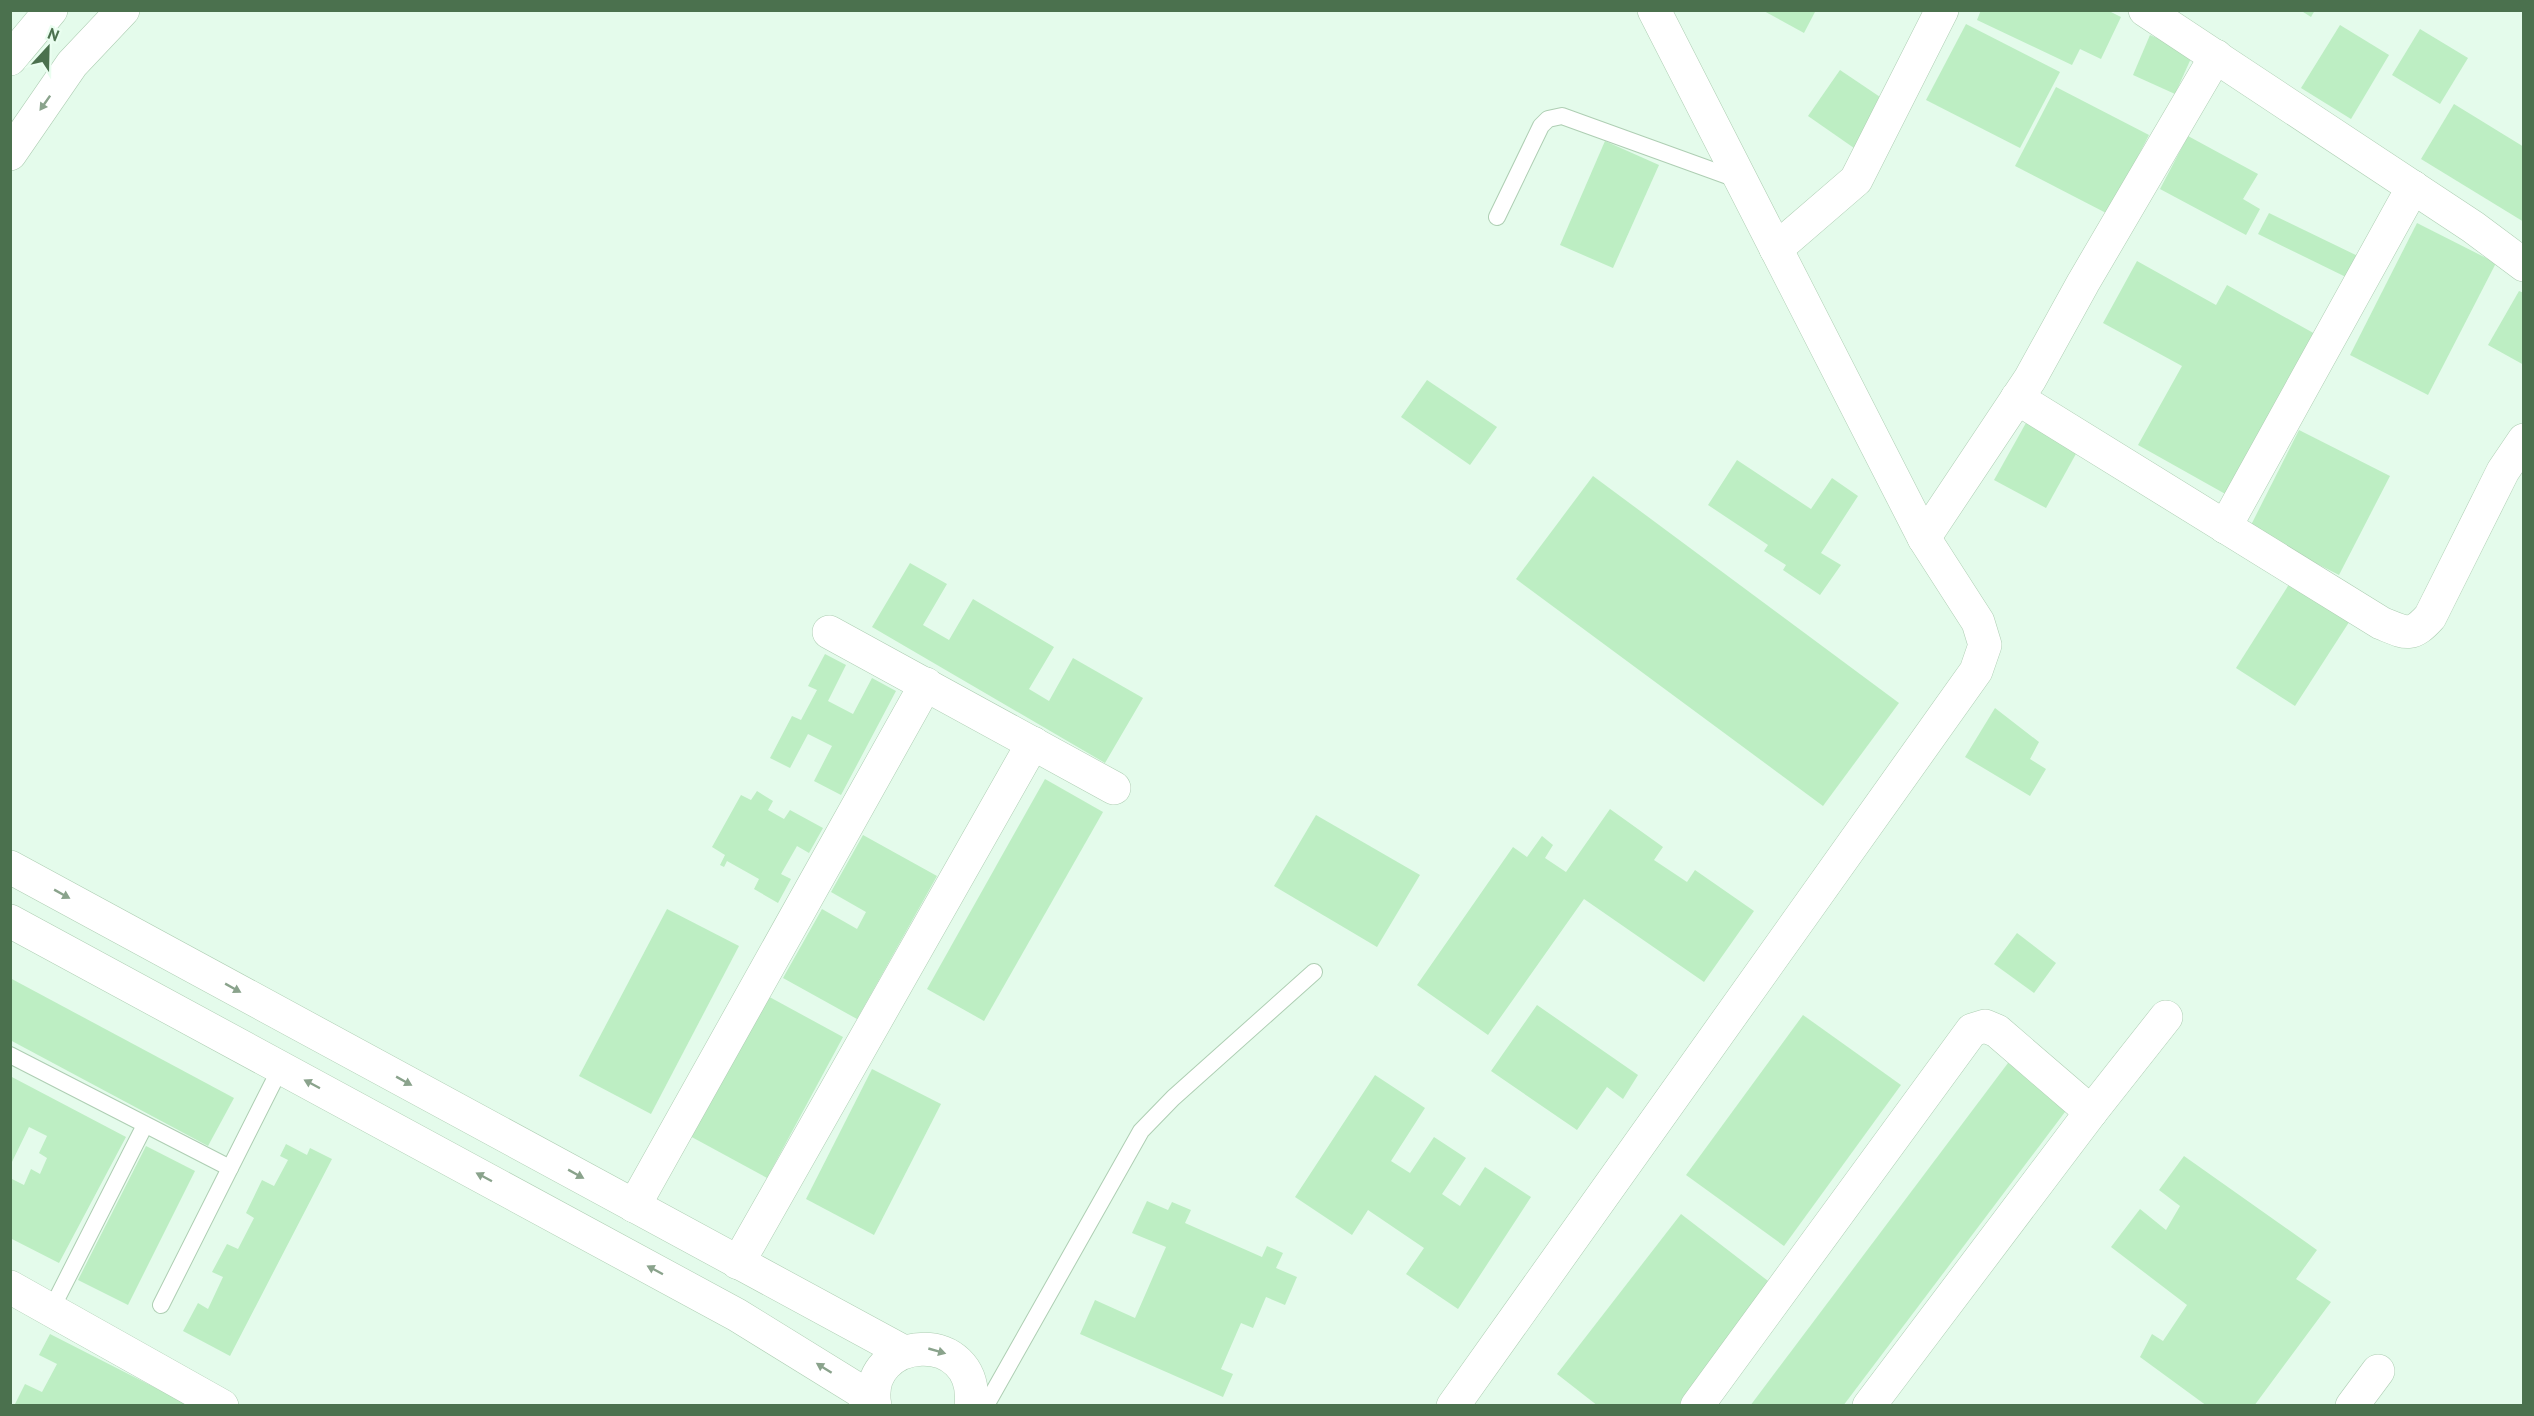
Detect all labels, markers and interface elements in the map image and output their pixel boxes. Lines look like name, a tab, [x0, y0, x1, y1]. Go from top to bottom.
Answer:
north arrow	[18, 18, 78, 78]
text: N	[45, 23, 62, 45]
one-way arrow	[40, 95, 51, 111]
one-way arrow	[54, 889, 71, 899]
one-way arrow	[225, 983, 242, 993]
one-way arrow	[396, 1076, 413, 1086]
one-way arrow	[303, 1079, 320, 1089]
one-way arrow	[568, 1169, 585, 1179]
one-way arrow	[475, 1172, 492, 1182]
one-way arrow	[646, 1265, 663, 1275]
one-way arrow	[928, 1347, 946, 1356]
one-way arrow	[816, 1363, 832, 1374]

